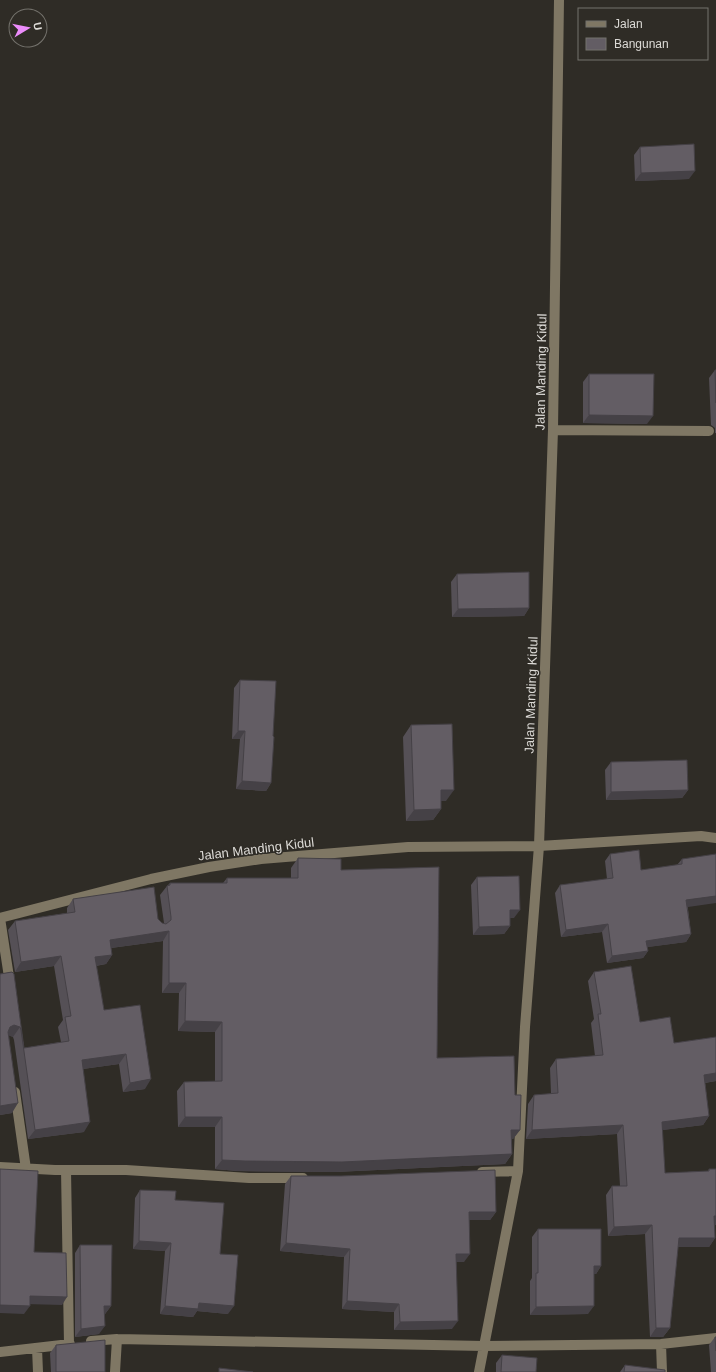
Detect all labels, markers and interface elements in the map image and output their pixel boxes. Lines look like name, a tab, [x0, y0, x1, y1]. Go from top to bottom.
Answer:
north arrow	[8, 8, 48, 48]
legend	[578, 8, 708, 60]
text: Jalan	[614, 17, 643, 31]
text: U	[31, 21, 44, 31]
text: Bangunan	[614, 37, 669, 51]
street label: Jalan Manding Kidul	[532, 313, 550, 431]
street label: Jalan Manding Kidul	[521, 636, 541, 754]
street label: Jalan Manding Kidul	[197, 834, 315, 864]

